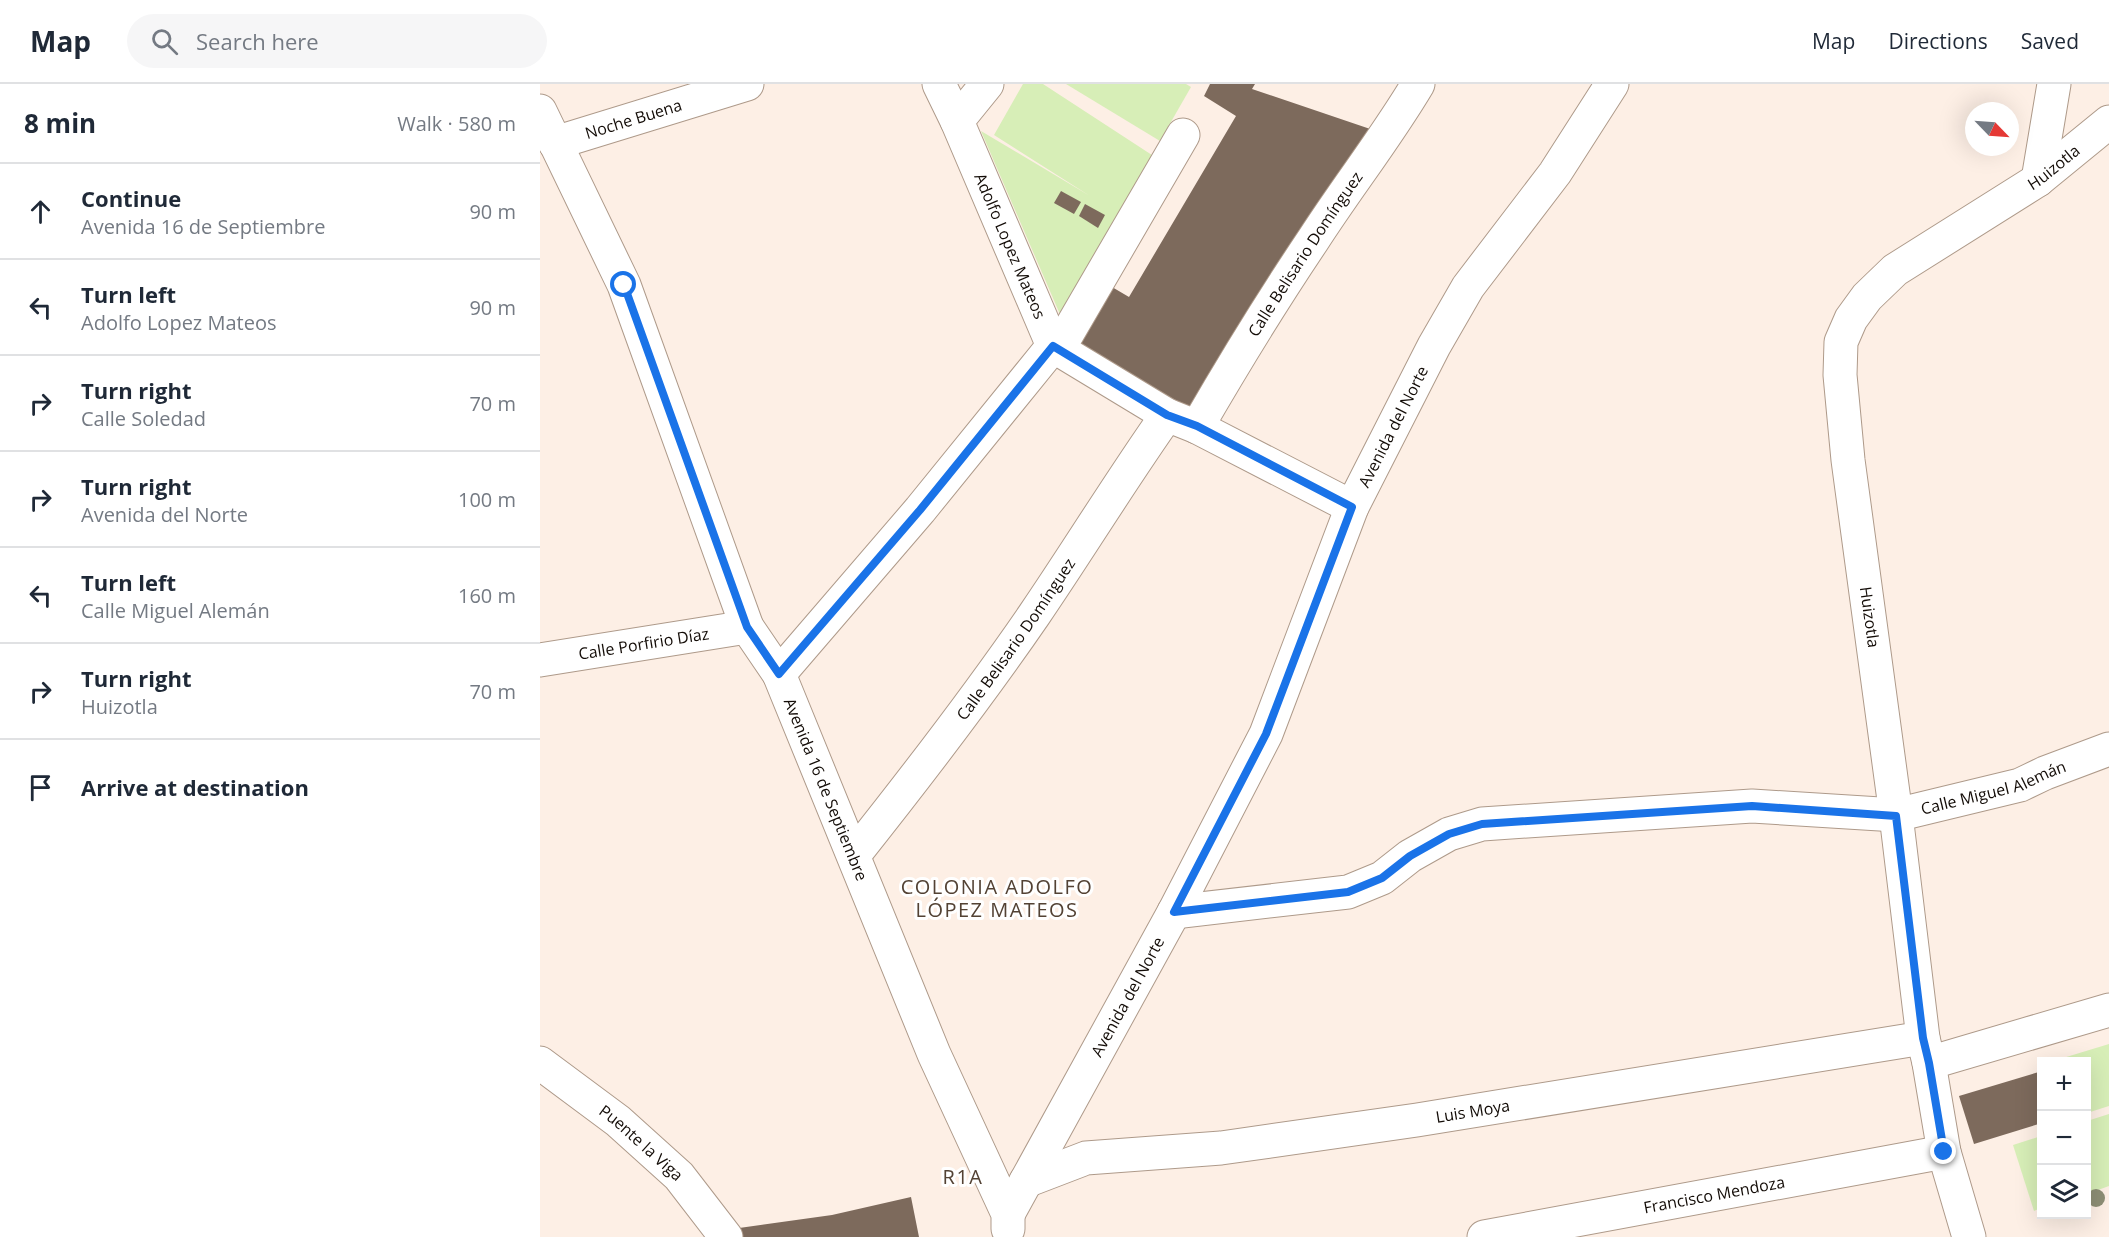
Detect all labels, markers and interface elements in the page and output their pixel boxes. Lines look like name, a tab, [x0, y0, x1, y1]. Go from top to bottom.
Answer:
search box	[127, 14, 547, 68]
text: Map	[30, 22, 91, 60]
icon: search	[148, 25, 181, 58]
text: Search here	[196, 26, 319, 56]
text: Map	[1812, 27, 1855, 55]
text: Directions	[1888, 27, 1988, 55]
text: Saved	[2021, 27, 2079, 55]
street label: Noche Buena	[582, 94, 684, 144]
north arrow	[1965, 102, 2019, 156]
text: 8 min	[24, 105, 96, 141]
text: Walk · 580 m	[397, 110, 516, 137]
street label: Huizotla	[2023, 139, 2084, 195]
street label: Calle Belisario Domínguez	[1243, 167, 1367, 341]
street label: Adolfo Lopez Mateos	[970, 170, 1051, 322]
text: Continue	[81, 183, 181, 213]
icon: ahead	[24, 195, 57, 228]
text: 90 m	[469, 198, 516, 225]
text: Avenida 16 de Septiembre	[81, 213, 325, 240]
route start	[610, 271, 636, 297]
text: Turn left	[81, 279, 176, 309]
icon: left	[24, 291, 57, 324]
text: 90 m	[469, 294, 516, 321]
text: Adolfo Lopez Mateos	[81, 309, 276, 336]
street label: Avenida del Norte	[1353, 362, 1433, 491]
text: Turn right	[81, 375, 192, 405]
icon: right	[24, 387, 57, 420]
text: 70 m	[469, 390, 516, 417]
text: Calle Soledad	[81, 405, 206, 432]
text: Turn right	[81, 471, 192, 501]
icon: right	[24, 483, 57, 516]
text: 100 m	[458, 486, 516, 513]
text: Avenida del Norte	[81, 501, 248, 528]
street label: Calle Belisario Domínguez	[951, 554, 1080, 725]
text: Turn left	[81, 567, 176, 597]
icon: left	[24, 579, 57, 612]
text: 160 m	[458, 582, 516, 609]
street label: Huizotla	[1855, 585, 1885, 649]
text: Calle Miguel Alemán	[81, 597, 270, 624]
street label: Calle Porfirio Díaz	[577, 622, 711, 665]
text: Turn right	[81, 663, 192, 693]
icon: right	[24, 675, 57, 708]
text: 70 m	[469, 678, 516, 705]
text: Huizotla	[81, 693, 158, 720]
street label: Avenida 16 de Septiembre	[779, 695, 873, 884]
street label: Calle Miguel Alemán	[1919, 755, 2069, 820]
icon: arrive	[24, 771, 57, 804]
text: Arrive at destination	[81, 772, 309, 802]
district label: COLONIA ADOLFO LÓPEZ MATEOS	[901, 873, 1093, 923]
street label: Avenida del Norte	[1086, 933, 1169, 1061]
map controls	[2037, 1057, 2091, 1219]
button: +	[2037, 1057, 2091, 1111]
street label: Luis Moya	[1434, 1094, 1511, 1128]
street label: Puente la Viga	[595, 1100, 688, 1186]
button: −	[2037, 1111, 2091, 1165]
route end	[1930, 1138, 1956, 1164]
district label: R1A	[943, 1163, 983, 1190]
button: layers	[2037, 1165, 2091, 1219]
street label: Francisco Mendoza	[1642, 1171, 1787, 1218]

